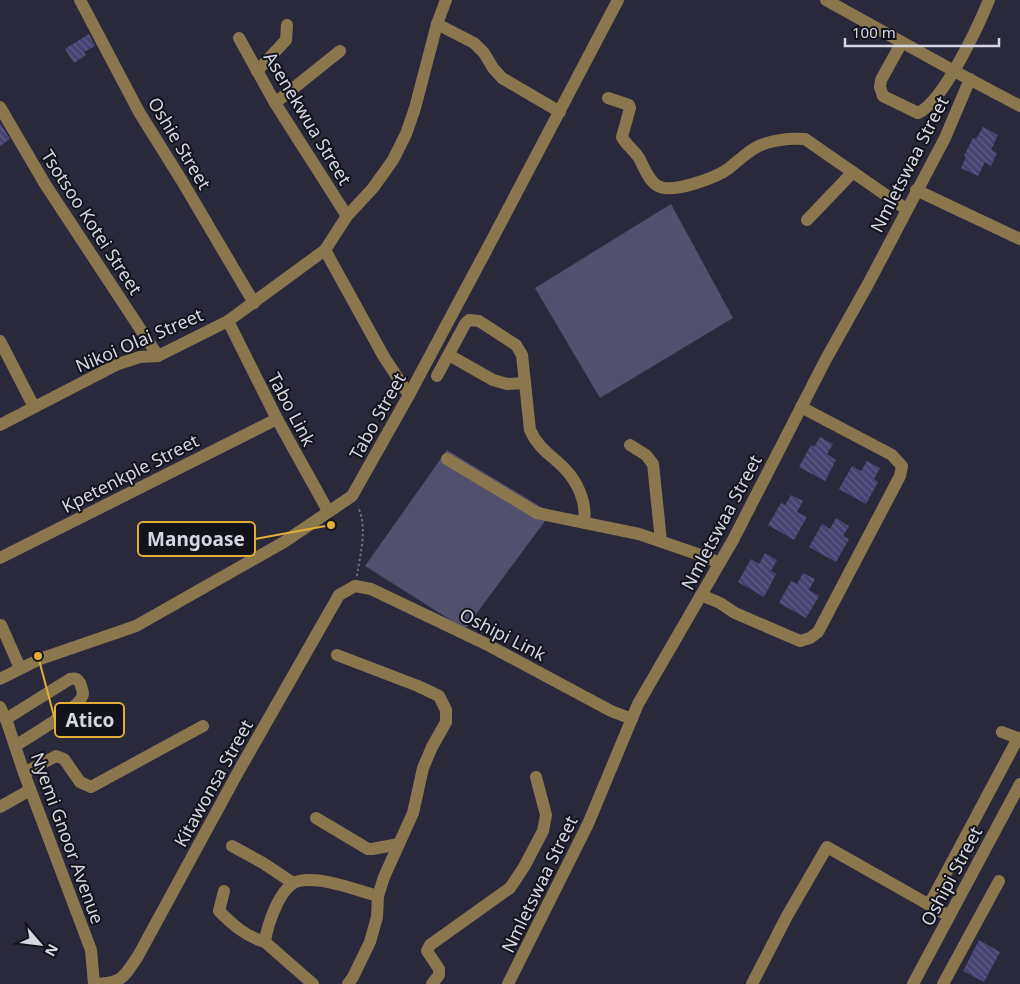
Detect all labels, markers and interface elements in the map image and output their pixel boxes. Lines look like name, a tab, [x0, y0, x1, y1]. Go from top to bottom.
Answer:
scale bar	[845, 15, 999, 47]
text: 100 m	[852, 22, 896, 42]
street label: Asenekwua Street	[259, 47, 358, 190]
street label: Nmletswaa Street	[864, 91, 954, 236]
street label: Oshie Street	[143, 92, 217, 194]
street label: Tsotsoo Kotei Street	[36, 145, 148, 300]
street label: Nikoi Olai Street	[71, 302, 207, 378]
street label: Tabo Link	[263, 368, 322, 450]
street label: Tabo Street	[343, 368, 411, 464]
street label: Kpetenkple Street	[57, 428, 203, 518]
street label: Nmletswaa Street	[675, 450, 767, 594]
callout: Mangoase	[138, 522, 255, 556]
text: Mangoase	[147, 526, 245, 552]
street label: Oshipi Link	[456, 602, 551, 666]
callout: Atico	[55, 703, 124, 737]
text: Atico	[66, 707, 114, 733]
street label: Kitawonsa Street	[168, 715, 258, 851]
street label: Nyemi Gnoor Avenue	[26, 749, 110, 927]
street label: Nmletswaa Street	[495, 811, 583, 957]
street label: Oshipi Street	[915, 822, 987, 930]
north arrow	[15, 919, 65, 969]
text: N	[41, 941, 63, 960]

